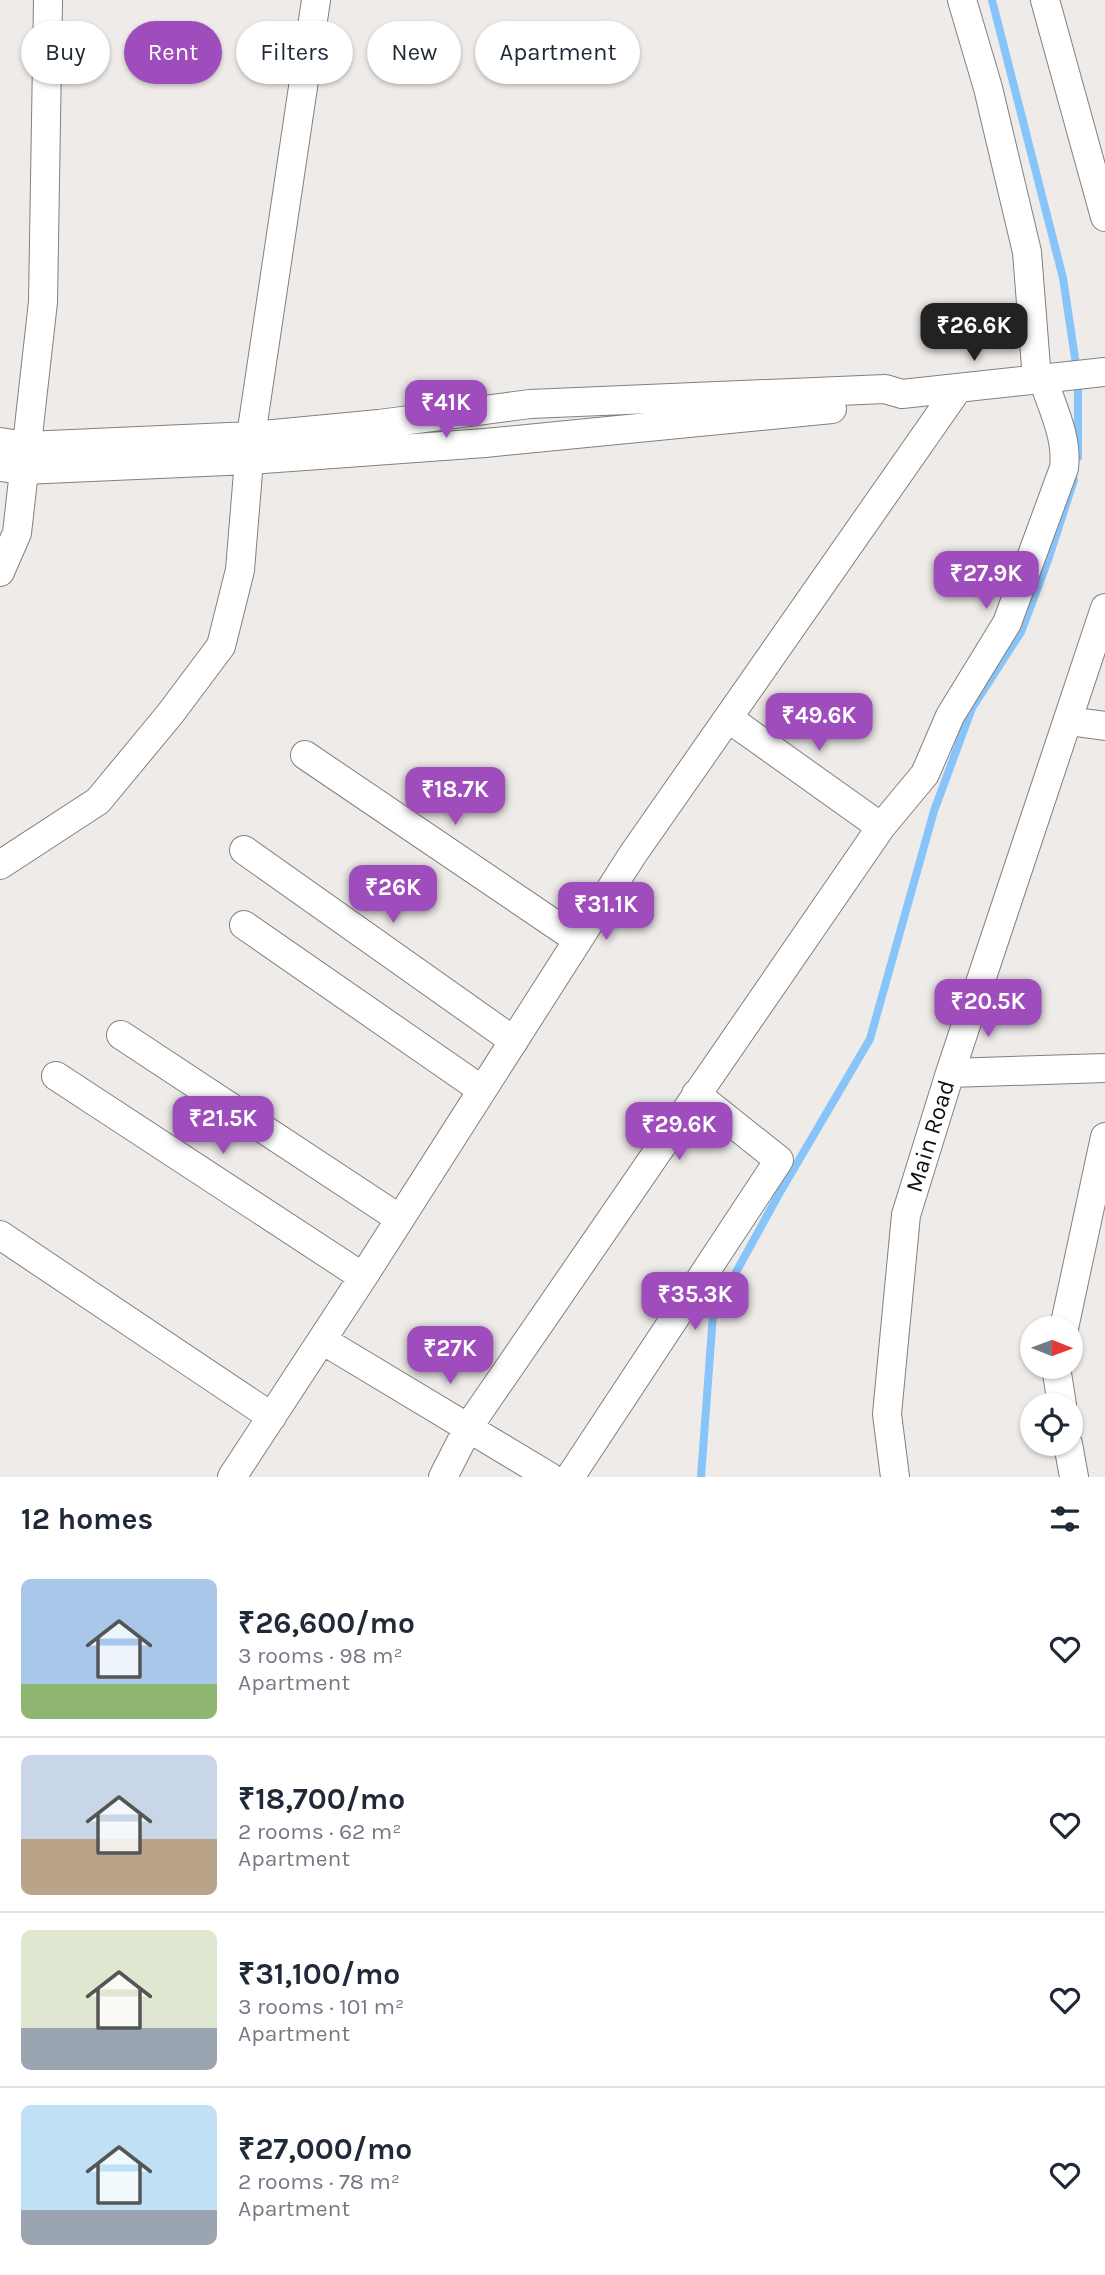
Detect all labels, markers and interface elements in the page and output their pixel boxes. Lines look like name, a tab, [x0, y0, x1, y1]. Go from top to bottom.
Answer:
chip: Buy	[21, 21, 110, 84]
chip: Rent	[124, 21, 222, 84]
chip: Filters	[236, 21, 353, 84]
chip: New	[367, 21, 461, 84]
chip: Apartment	[475, 21, 640, 84]
pin: ₹26.6K	[917, 304, 1031, 363]
text: ₹26.6K	[937, 312, 1011, 339]
pin: ₹41K	[405, 380, 487, 440]
text: ₹41K	[421, 389, 471, 416]
pin: ₹27.9K	[929, 552, 1043, 611]
text: ₹27.9K	[950, 560, 1022, 587]
pin: ₹49.6K	[762, 694, 876, 753]
text: ₹49.6K	[782, 702, 856, 729]
pin: ₹18.7K	[398, 768, 512, 827]
text: ₹18.7K	[421, 776, 489, 803]
pin: ₹26K	[352, 866, 434, 925]
text: ₹26K	[365, 874, 421, 901]
pin: ₹31.1K	[549, 883, 663, 942]
text: ₹31.1K	[574, 891, 638, 918]
pin: ₹20.5K	[931, 979, 1045, 1039]
text: ₹20.5K	[951, 988, 1026, 1015]
street label: Main Road	[900, 1076, 960, 1196]
pin: ₹21.5K	[166, 1096, 280, 1156]
pin: ₹29.6K	[622, 1102, 736, 1162]
text: ₹21.5K	[189, 1105, 257, 1132]
text: ₹29.6K	[641, 1111, 717, 1138]
pin: ₹35.3K	[638, 1272, 752, 1332]
text: ₹35.3K	[657, 1281, 733, 1308]
north arrow	[1020, 1316, 1083, 1379]
map controls	[1020, 1316, 1083, 1456]
pin: ₹27K	[409, 1326, 491, 1386]
text: ₹27K	[423, 1335, 477, 1362]
button: locate	[1020, 1393, 1083, 1456]
icon: filters	[1046, 1500, 1084, 1538]
text: 12 homes	[21, 1501, 153, 1537]
text: ₹26,600/mo	[238, 1605, 415, 1641]
icon: home	[77, 1607, 161, 1691]
icon: heart	[1046, 1630, 1084, 1668]
text: 3 rooms · 98 m²	[238, 1642, 403, 1669]
text: Apartment	[238, 1669, 350, 1696]
text: ₹18,700/mo	[238, 1781, 405, 1817]
icon: home	[77, 1783, 161, 1867]
icon: heart	[1046, 1806, 1084, 1844]
text: 2 rooms · 62 m²	[238, 1818, 402, 1845]
text: Apartment	[238, 1845, 350, 1872]
text: ₹31,100/mo	[238, 1956, 400, 1992]
icon: home	[77, 1958, 161, 2042]
icon: heart	[1046, 1981, 1084, 2019]
text: 3 rooms · 101 m²	[238, 1993, 404, 2020]
text: Apartment	[238, 2020, 350, 2047]
text: ₹27,000/mo	[238, 2131, 412, 2167]
icon: home	[77, 2133, 161, 2217]
icon: heart	[1046, 2156, 1084, 2194]
text: 2 rooms · 78 m²	[238, 2168, 400, 2195]
text: Apartment	[238, 2195, 350, 2222]

